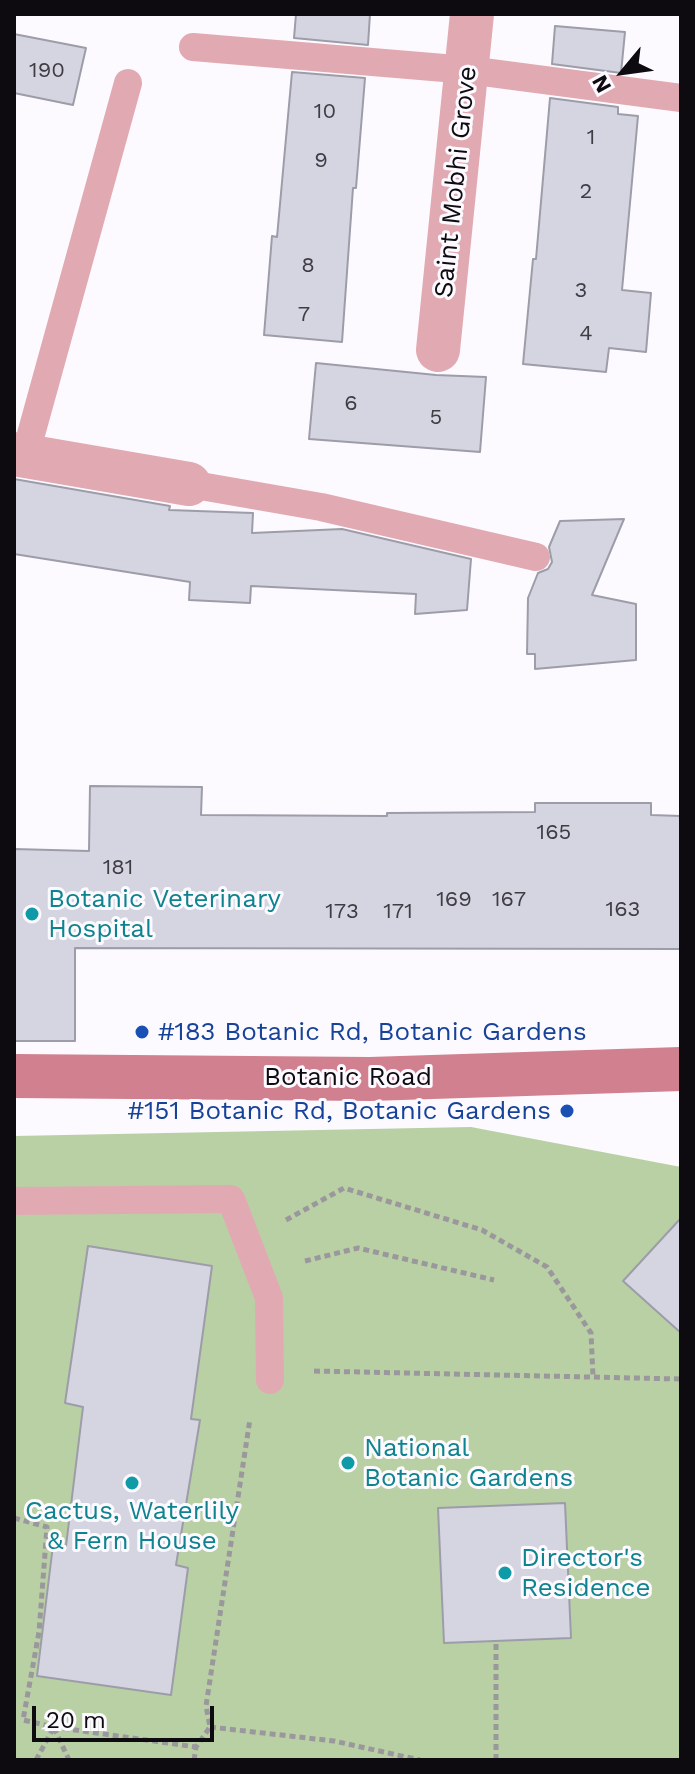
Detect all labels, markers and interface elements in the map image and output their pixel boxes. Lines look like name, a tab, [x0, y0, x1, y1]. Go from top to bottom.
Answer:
north arrow	[583, 32, 663, 112]
house number: 190	[29, 58, 65, 84]
street label: Saint Mobhi Grove	[428, 65, 484, 299]
text: N	[587, 71, 616, 97]
house number: 10	[314, 99, 336, 125]
house number: 1	[587, 125, 595, 151]
house number: 9	[314, 148, 328, 174]
house number: 2	[580, 179, 592, 205]
house number: 8	[301, 253, 315, 279]
house number: 3	[575, 278, 587, 304]
house number: 7	[298, 302, 310, 328]
house number: 4	[579, 321, 593, 347]
house number: 6	[344, 391, 358, 417]
house number: 5	[430, 405, 442, 431]
house number: 165	[537, 820, 571, 846]
house number: 181	[103, 855, 133, 881]
place label: Botanic Veterinary Hospital	[48, 883, 281, 944]
house number: 169	[436, 887, 472, 913]
house number: 167	[492, 887, 526, 913]
house number: 163	[606, 897, 640, 923]
house number: 173	[325, 899, 359, 925]
house number: 171	[383, 899, 413, 925]
marker: Botanic Veterinary Hospital	[23, 905, 41, 923]
place label: #183 Botanic Rd, Botanic Gardens	[158, 1016, 587, 1048]
marker: #183 Botanic Rd, Botanic Gardens	[133, 1023, 151, 1041]
street label: Botanic Road	[264, 1061, 432, 1093]
place label: #151 Botanic Rd, Botanic Gardens	[128, 1095, 551, 1127]
marker: #151 Botanic Rd, Botanic Gardens	[558, 1102, 576, 1120]
place label: National Botanic Gardens	[364, 1432, 573, 1494]
marker: National Botanic Gardens	[339, 1454, 357, 1472]
marker: Cactus, Waterlily & Fern House	[123, 1474, 141, 1492]
place label: Cactus, Waterlily & Fern House	[25, 1495, 239, 1556]
place label: Director's Residence	[521, 1542, 650, 1604]
marker: Director's Residence	[496, 1564, 514, 1582]
scale bar	[36, 1690, 218, 1740]
text: 20 m	[46, 1706, 106, 1734]

